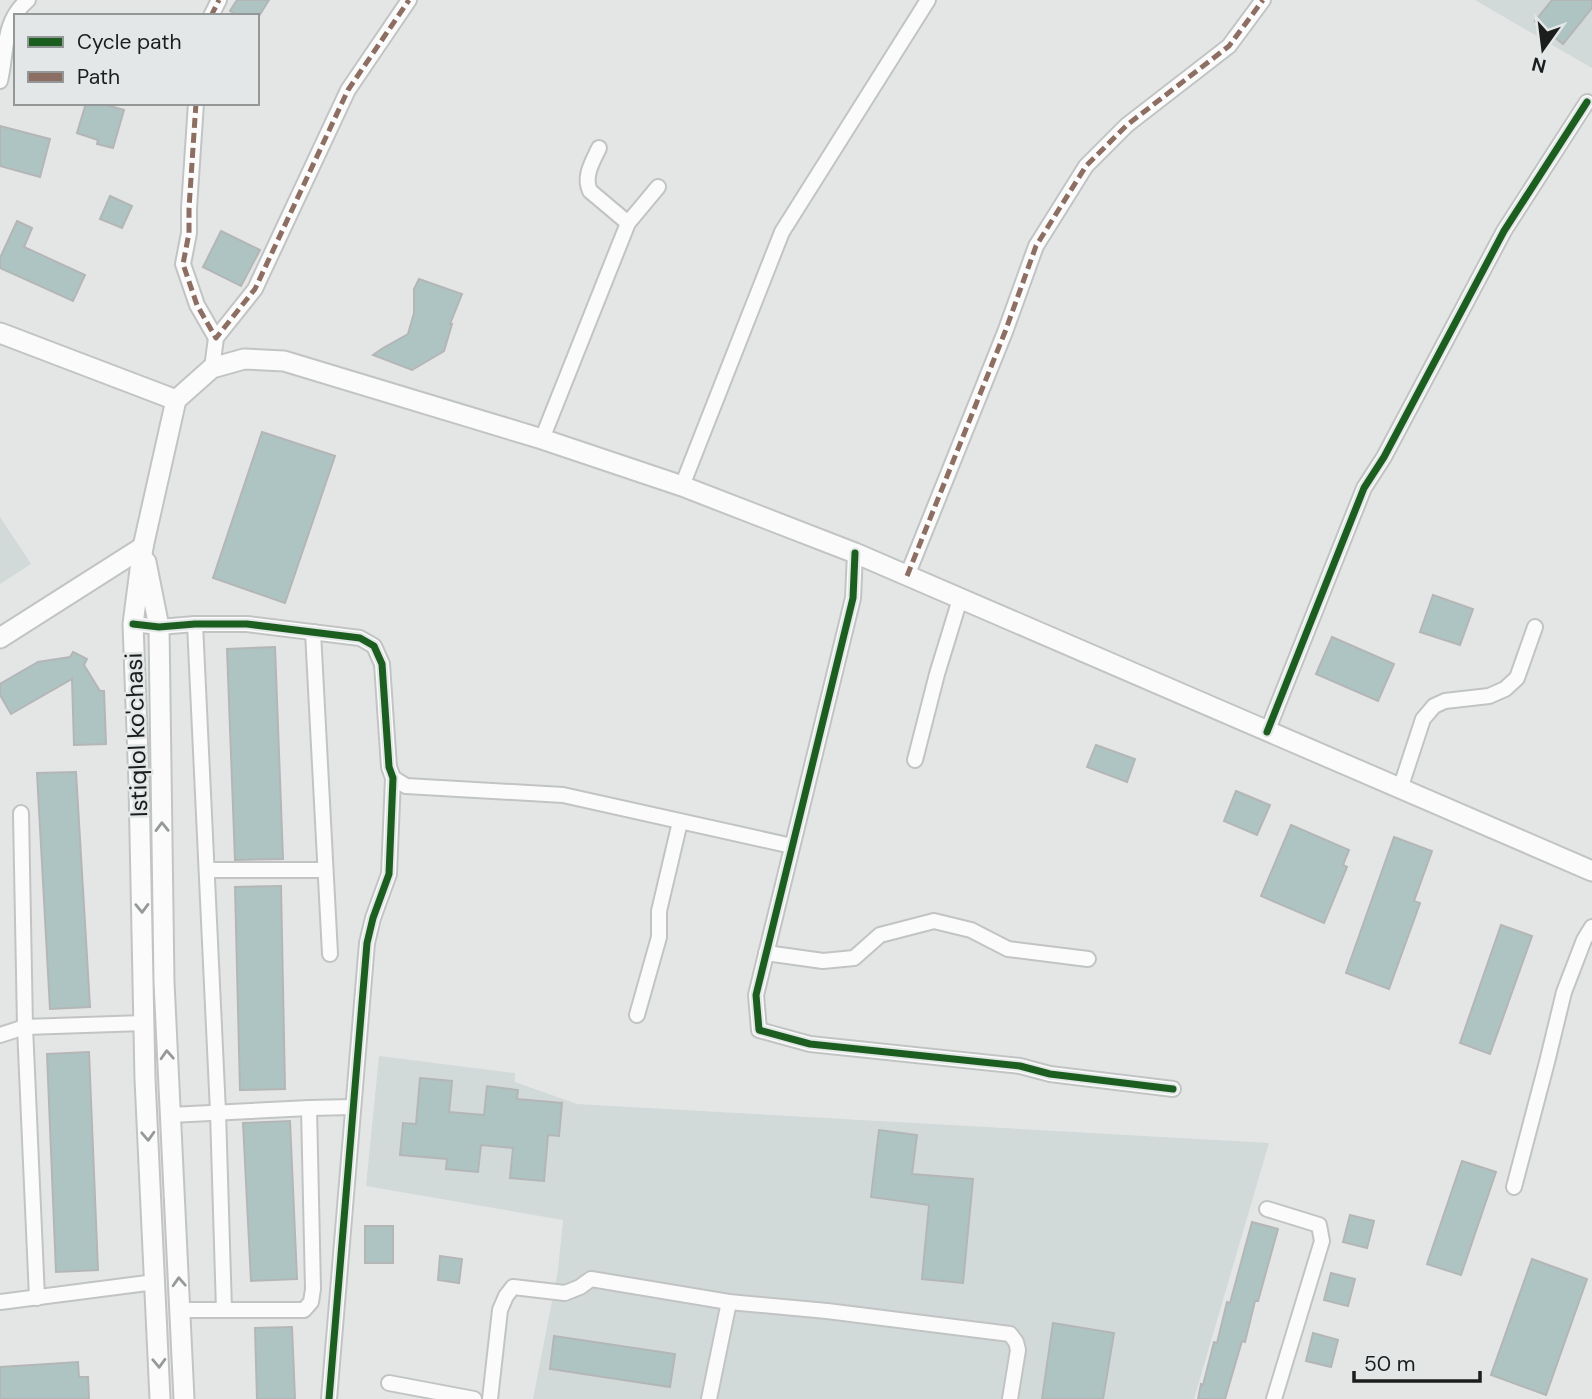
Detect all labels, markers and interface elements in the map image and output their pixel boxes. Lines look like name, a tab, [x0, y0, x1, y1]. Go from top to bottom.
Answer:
legend	[14, 14, 259, 105]
north arrow	[1508, 14, 1578, 84]
text: Cycle path	[77, 28, 182, 56]
text: N	[1529, 51, 1549, 79]
text: Path	[77, 63, 120, 91]
street label: Istiqlol ko'chasi	[118, 652, 154, 818]
one-way arrow	[154, 821, 170, 832]
one-way arrow	[134, 903, 149, 914]
one-way arrow	[160, 1049, 175, 1060]
one-way arrow	[141, 1130, 156, 1141]
one-way arrow	[171, 1276, 186, 1287]
scale bar	[1354, 1340, 1480, 1384]
text: 50 m	[1364, 1350, 1415, 1378]
one-way arrow	[151, 1358, 166, 1369]

